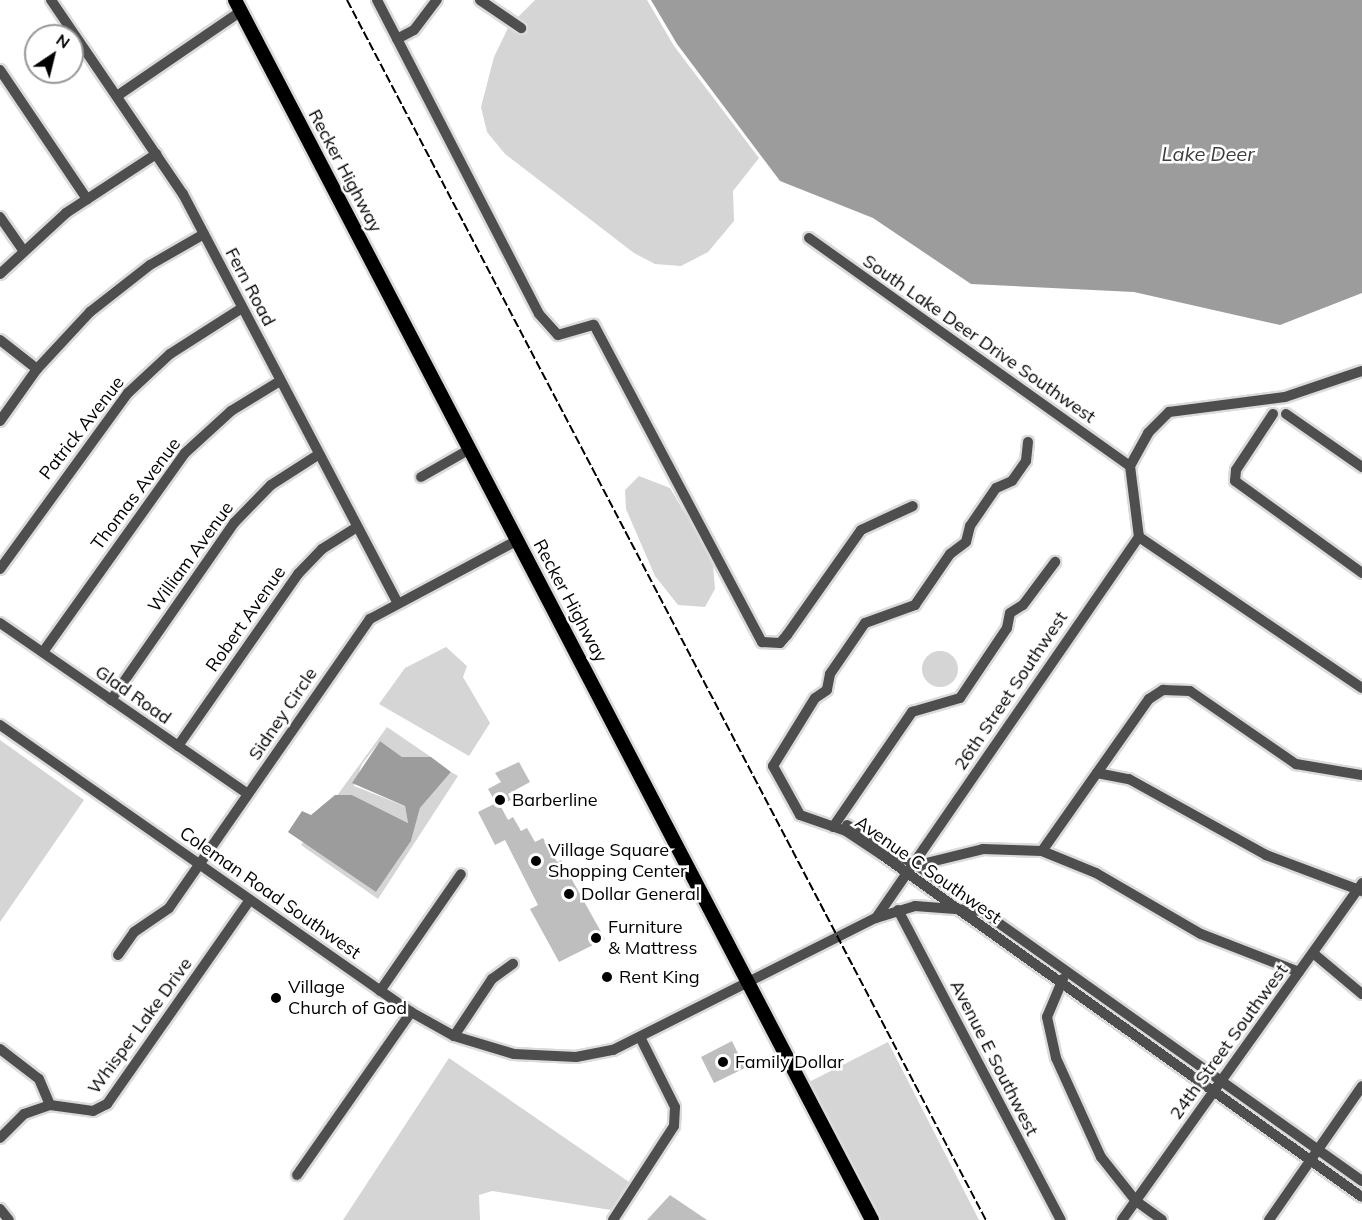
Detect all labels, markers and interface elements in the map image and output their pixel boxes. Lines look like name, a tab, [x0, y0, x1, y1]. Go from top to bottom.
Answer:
north arrow	[24, 24, 84, 84]
text: N	[52, 29, 74, 53]
street label: Recker Highway	[304, 106, 386, 236]
water label: Lake Deer	[1161, 141, 1255, 165]
street label: Fern Road	[220, 244, 280, 330]
street label: South Lake Deer Drive Southwest	[858, 250, 1100, 428]
street label: Patrick Avenue	[35, 372, 129, 484]
street label: Thomas Avenue	[87, 434, 185, 554]
street label: William Avenue	[144, 498, 238, 616]
street label: Recker Highway	[529, 536, 611, 666]
street label: Robert Avenue	[202, 562, 290, 676]
street label: 26th Street Southwest	[950, 608, 1072, 774]
street label: Glad Road	[91, 661, 175, 729]
street label: Sidney Circle	[244, 664, 322, 764]
place label: Barberline	[512, 789, 598, 811]
marker: Barberline	[493, 793, 507, 807]
street label: Avenue C Southwest	[851, 811, 1005, 929]
street label: Coleman Road Southwest	[175, 822, 365, 964]
place label: Village Square Shopping Center	[548, 840, 687, 882]
marker: Village Square Shopping Center	[529, 854, 543, 868]
place label: Dollar General	[581, 883, 700, 905]
marker: Dollar General	[562, 887, 576, 901]
place label: Furniture & Mattress	[608, 917, 697, 960]
marker: Furniture & Mattress	[589, 931, 603, 945]
street label: Whisper Lake Drive	[83, 954, 197, 1098]
street label: 24th Street Southwest	[1165, 960, 1293, 1124]
place label: Rent King	[619, 966, 700, 988]
marker: Rent King	[600, 970, 614, 984]
place label: Village Church of God	[288, 977, 407, 1020]
street label: Avenue E Southwest	[945, 977, 1043, 1139]
marker: Village Church of God	[269, 991, 283, 1005]
place label: Family Dollar	[735, 1051, 844, 1073]
marker: Family Dollar	[716, 1055, 730, 1069]

